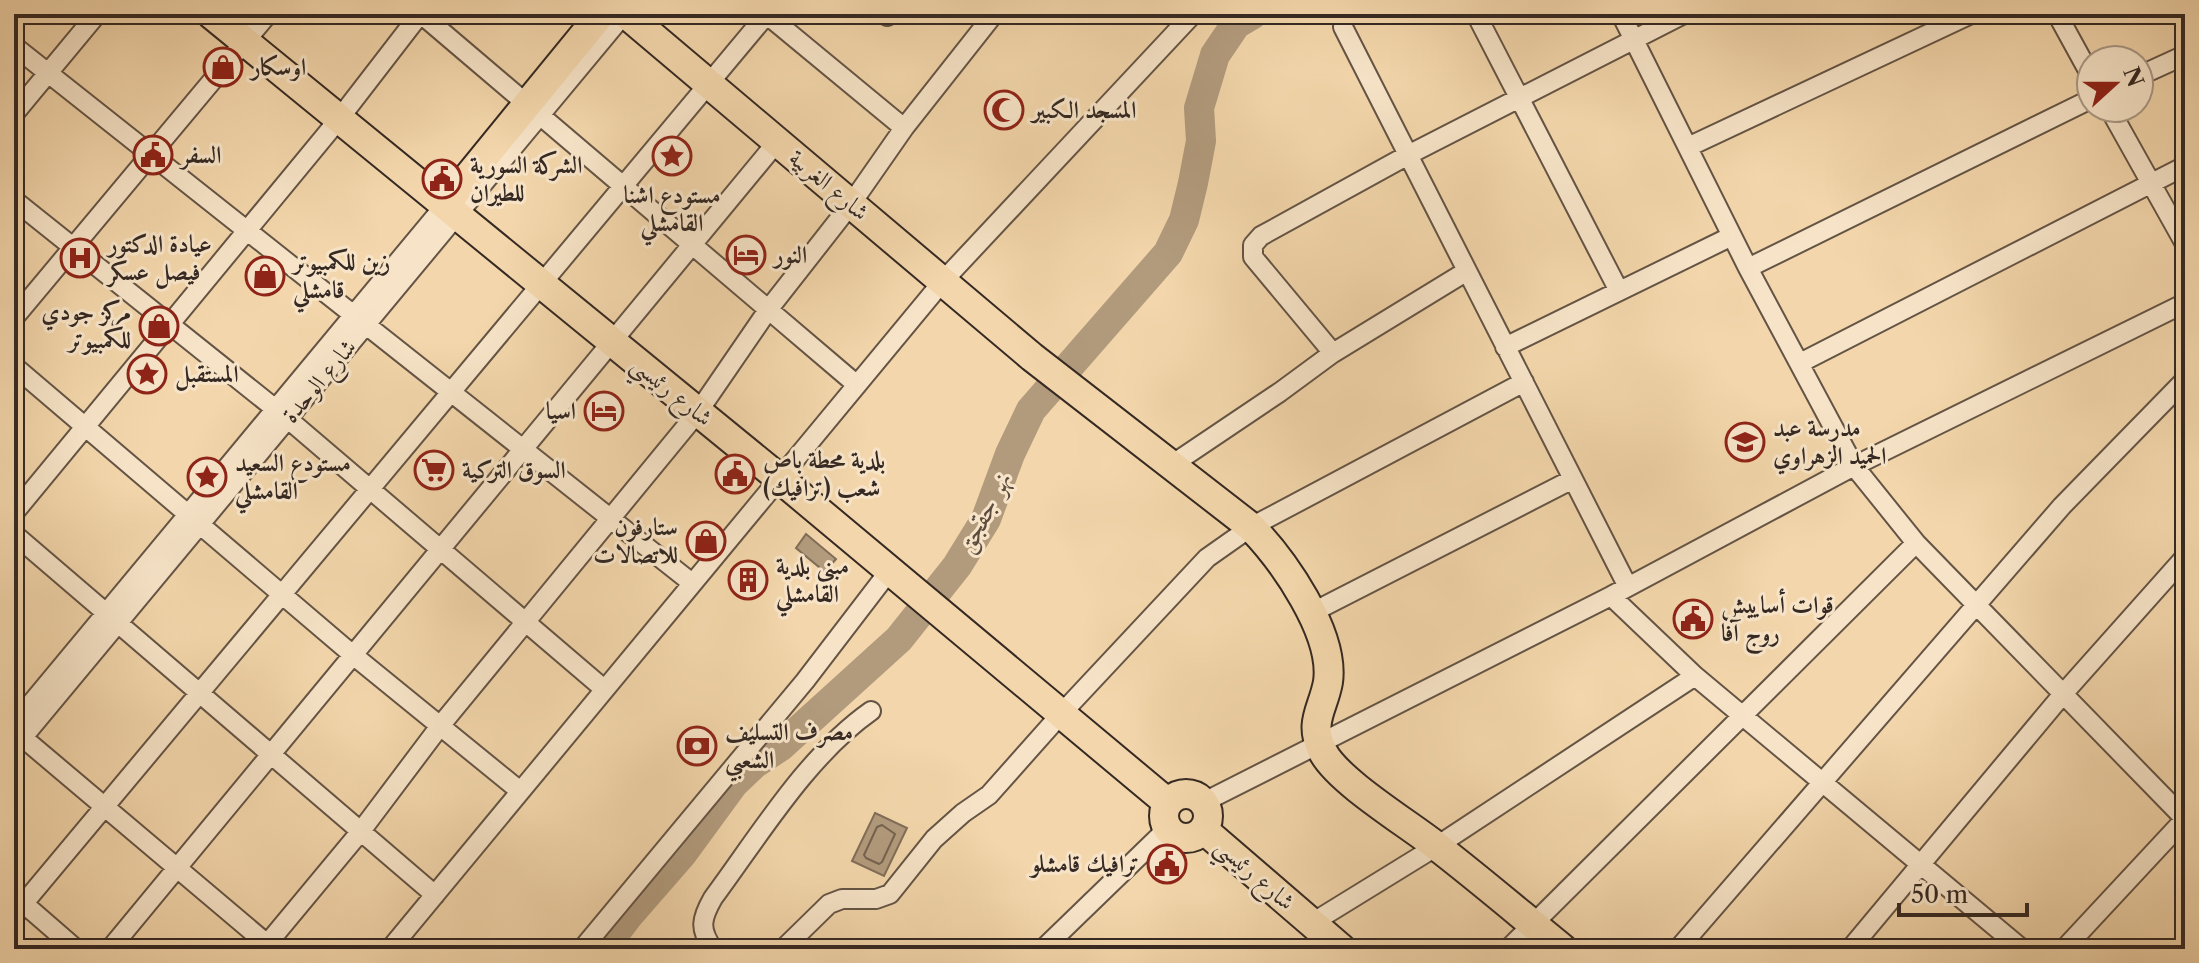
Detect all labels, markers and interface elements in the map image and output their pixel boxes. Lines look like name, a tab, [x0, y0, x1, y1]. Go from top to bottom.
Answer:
north arrow	[2075, 44, 2155, 124]
shop icon: اوسكار	[202, 46, 244, 88]
place label: اوسكار	[248, 52, 306, 82]
text: N	[2117, 63, 2149, 91]
mosque icon: المسجد الكبير	[983, 89, 1025, 131]
place label: المسجد الكبير	[1029, 95, 1136, 124]
public building icon: السفر	[132, 134, 174, 176]
place icon: مستودع اشنا القامشلي	[651, 135, 693, 177]
place label: السفر	[178, 140, 221, 170]
street label: شارع الغربية	[780, 143, 875, 231]
place label: الشركة السورية للطيران	[470, 150, 583, 207]
public building icon: الشركة السورية للطيران	[421, 158, 463, 200]
place label: مستودع اشنا القامشلي	[623, 180, 721, 246]
place label: عيادة الدكتور فيصل عسكر	[105, 229, 212, 289]
hotel icon: النور	[725, 234, 767, 276]
hospital icon: عيادة الدكتور فيصل عسكر	[59, 237, 101, 279]
place label: النور	[771, 240, 807, 270]
place label: زين للكمبيوتر قامشلي	[290, 247, 391, 313]
shop icon: زين للكمبيوتر قامشلي	[244, 255, 286, 297]
place label: مركز جودي للكمبيوتر	[41, 297, 131, 355]
shop icon: مركز جودي للكمبيوتر	[138, 305, 180, 347]
street label: شارع الوحدة	[275, 333, 367, 432]
street label: شارع رئيسي	[621, 349, 719, 438]
place icon: المستقبل	[126, 353, 168, 395]
place label: المستقبل	[175, 359, 239, 391]
hotel icon: اسيا	[583, 390, 625, 432]
place label: اسيا	[546, 396, 576, 425]
place label: مدرسة عبد الحميد الزهراوي	[1773, 413, 1887, 475]
school or university icon: مدرسة عبد الحميد الزهراوي	[1724, 421, 1766, 463]
place label: بلدية محطة باص شعب (ترافيك)	[763, 445, 885, 504]
place label: مستودع السعيد القامشلي	[234, 448, 351, 514]
supermarket icon: السوق التركية	[413, 449, 455, 491]
public building icon: بلدية محطة باص شعب (ترافيك)	[714, 453, 756, 495]
place label: السوق التركية	[462, 455, 566, 485]
place icon: مستودع السعيد القامشلي	[186, 456, 228, 498]
water label: نهر جقجق	[950, 465, 1019, 559]
place label: ستارفون للاتصالات	[593, 512, 678, 569]
shop icon: ستارفون للاتصالات	[685, 520, 727, 562]
place label: مبنى بلدية القامشلي	[775, 551, 849, 617]
building icon: مبنى بلدية القامشلي	[727, 559, 769, 601]
place label: قوات أساييش روج آفا	[1721, 588, 1834, 655]
public building icon: قوات أساييش روج آفا	[1672, 598, 1714, 640]
place label: مصرف التسليف الشعبي	[725, 717, 853, 782]
bank icon: مصرف التسليف الشعبي	[676, 725, 718, 767]
street label: شارع رئيسي	[1204, 831, 1301, 922]
public building icon: ترافيك قامشلو	[1146, 843, 1188, 885]
place label: ترافيك قامشلو	[1028, 849, 1139, 878]
scale bar	[1899, 867, 2027, 917]
text: 50 m	[1911, 880, 1968, 909]

